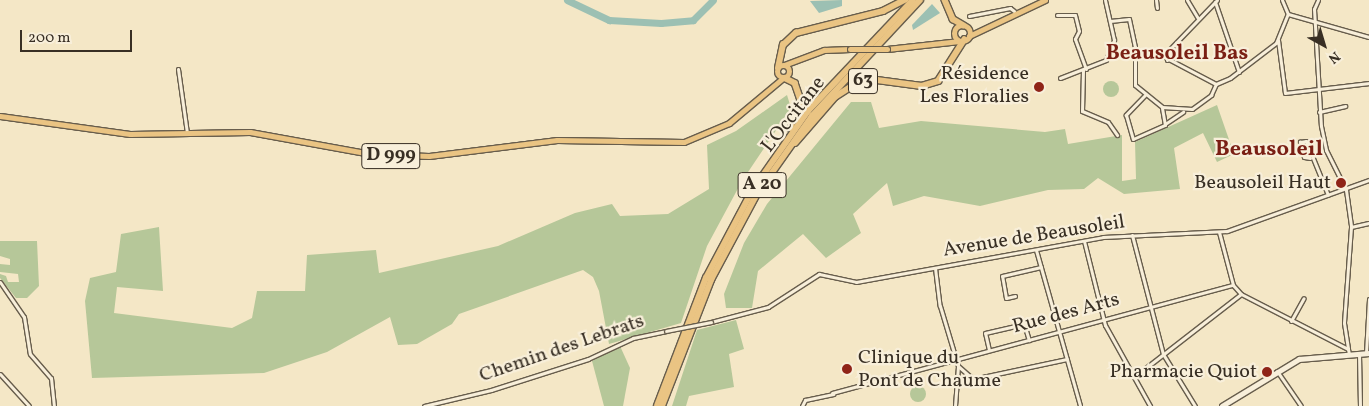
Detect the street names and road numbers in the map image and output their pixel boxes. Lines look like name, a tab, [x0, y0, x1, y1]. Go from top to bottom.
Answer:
road number: 63	[847, 64, 879, 98]
street label: L'Occitane	[757, 72, 831, 158]
road number: D 999	[361, 140, 421, 172]
road number: A 20	[737, 168, 787, 202]
street label: Avenue de Beausoleil	[941, 211, 1127, 263]
street label: Rue des Arts	[1010, 288, 1122, 340]
street label: Chemin des Lebrats	[476, 310, 648, 388]

